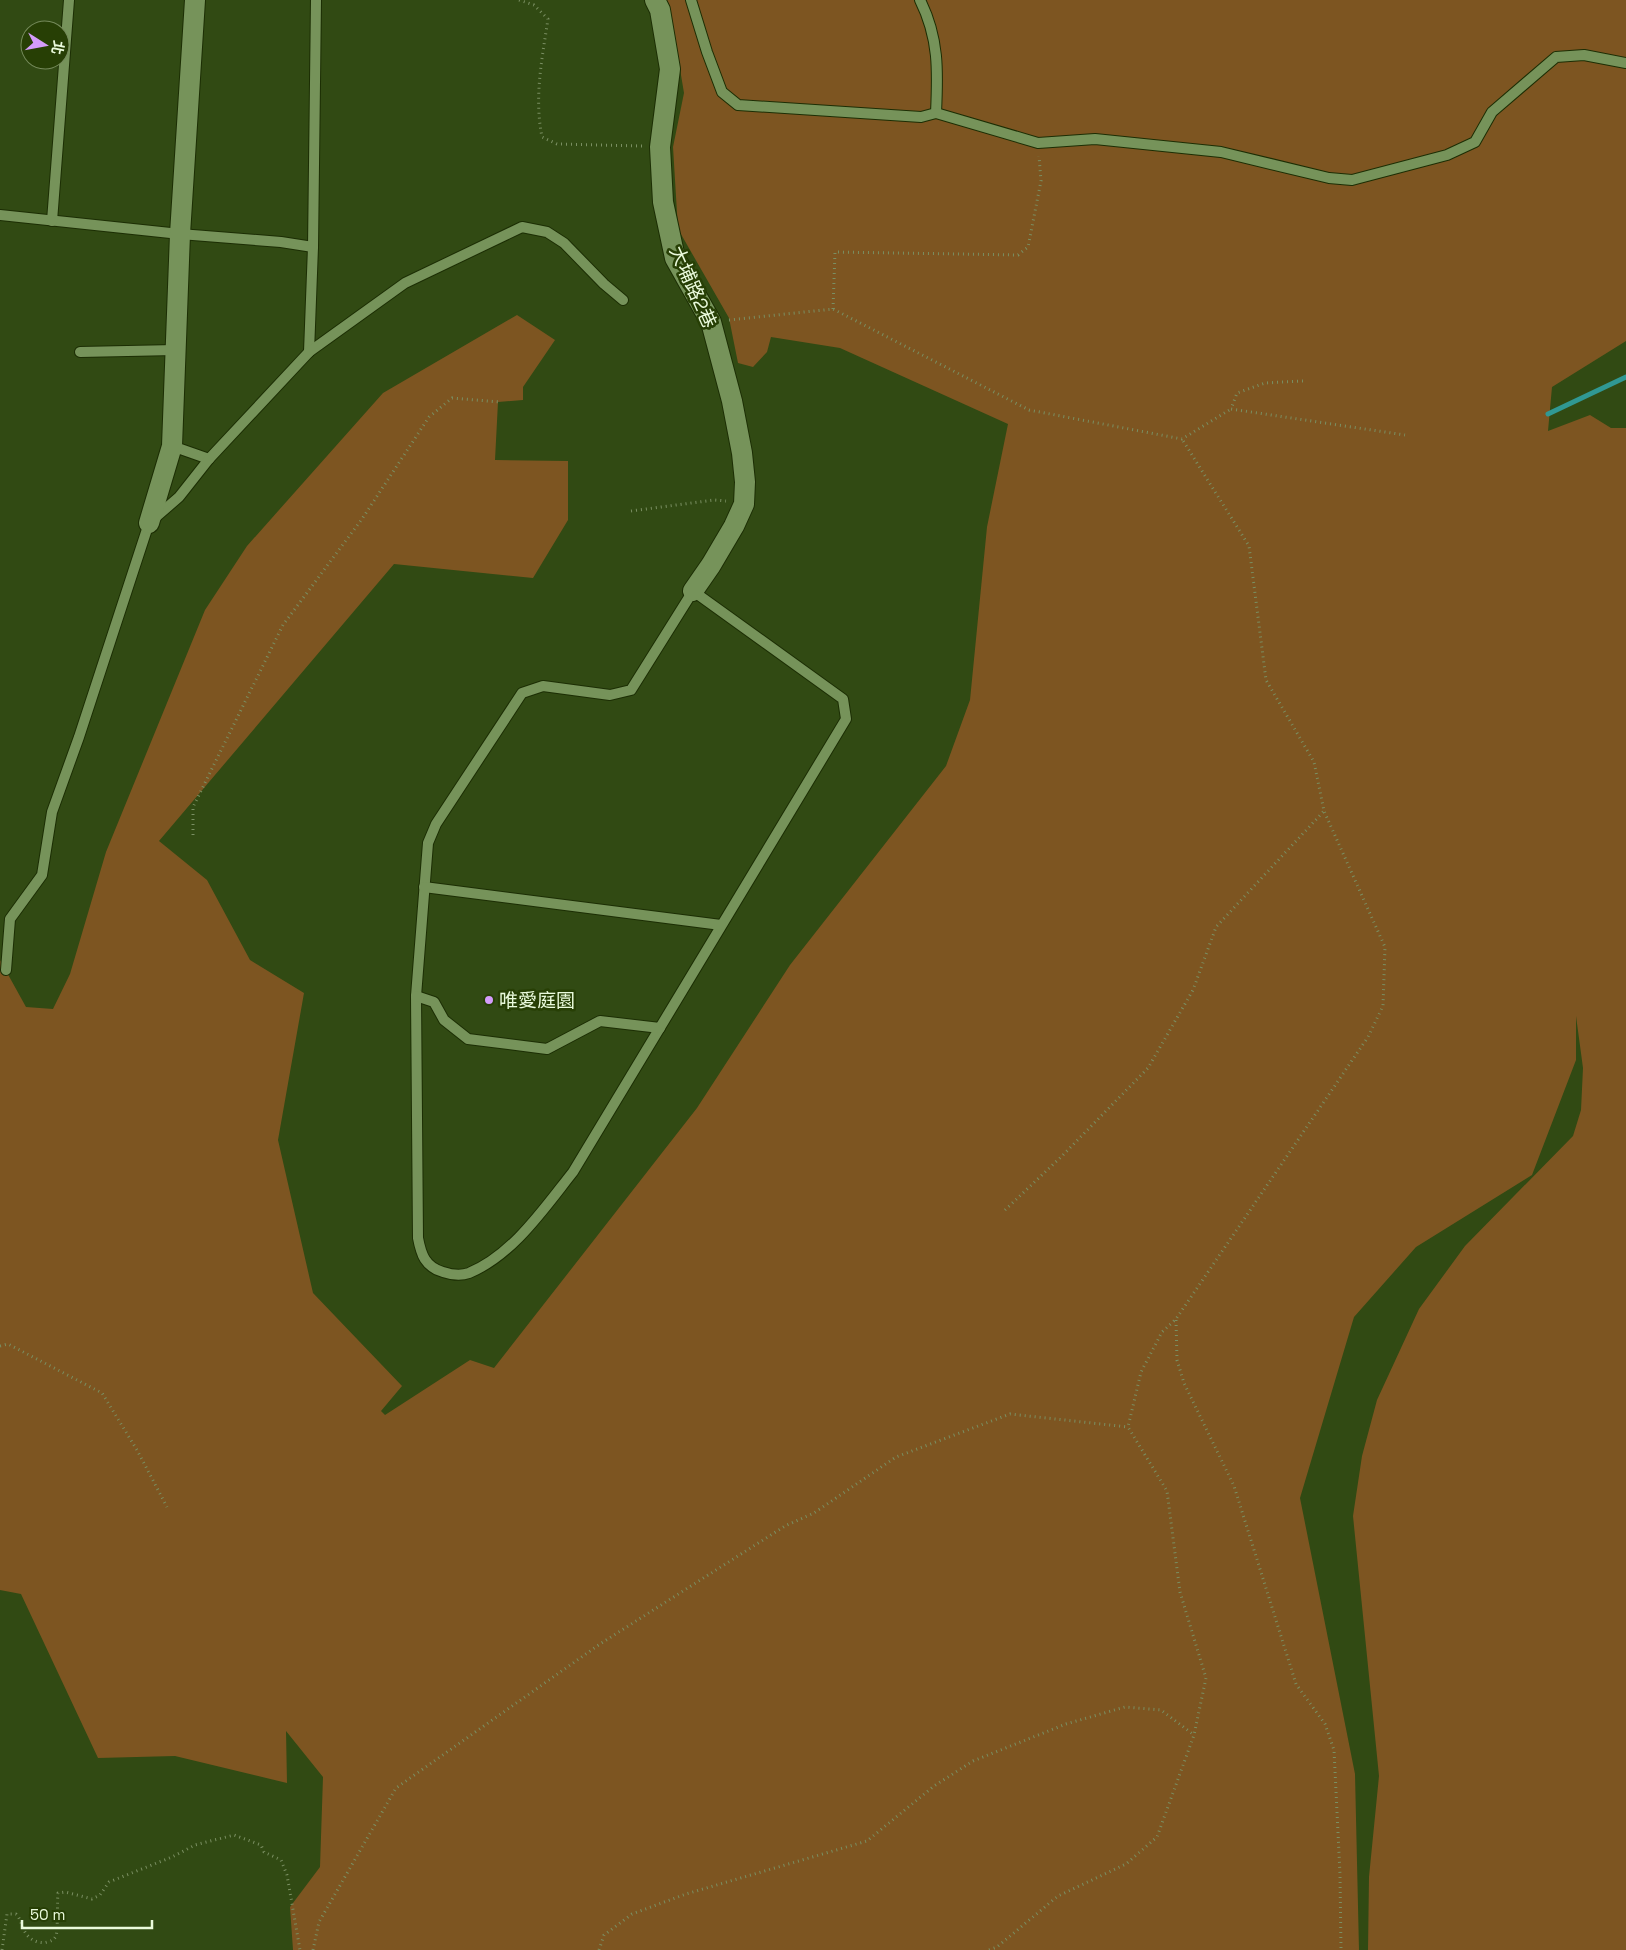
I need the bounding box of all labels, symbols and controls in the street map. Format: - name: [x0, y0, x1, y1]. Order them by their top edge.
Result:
- north arrow: [20, 20, 70, 70]
- text: 北: [48, 39, 68, 56]
- street label: 大埔路2巷: [664, 242, 722, 332]
- place label: 唯愛庭園: [499, 988, 575, 1013]
- marker: 唯愛庭園: [483, 994, 495, 1006]
- scale bar: [22, 1898, 152, 1930]
- text: 50 m: [30, 1905, 65, 1924]

